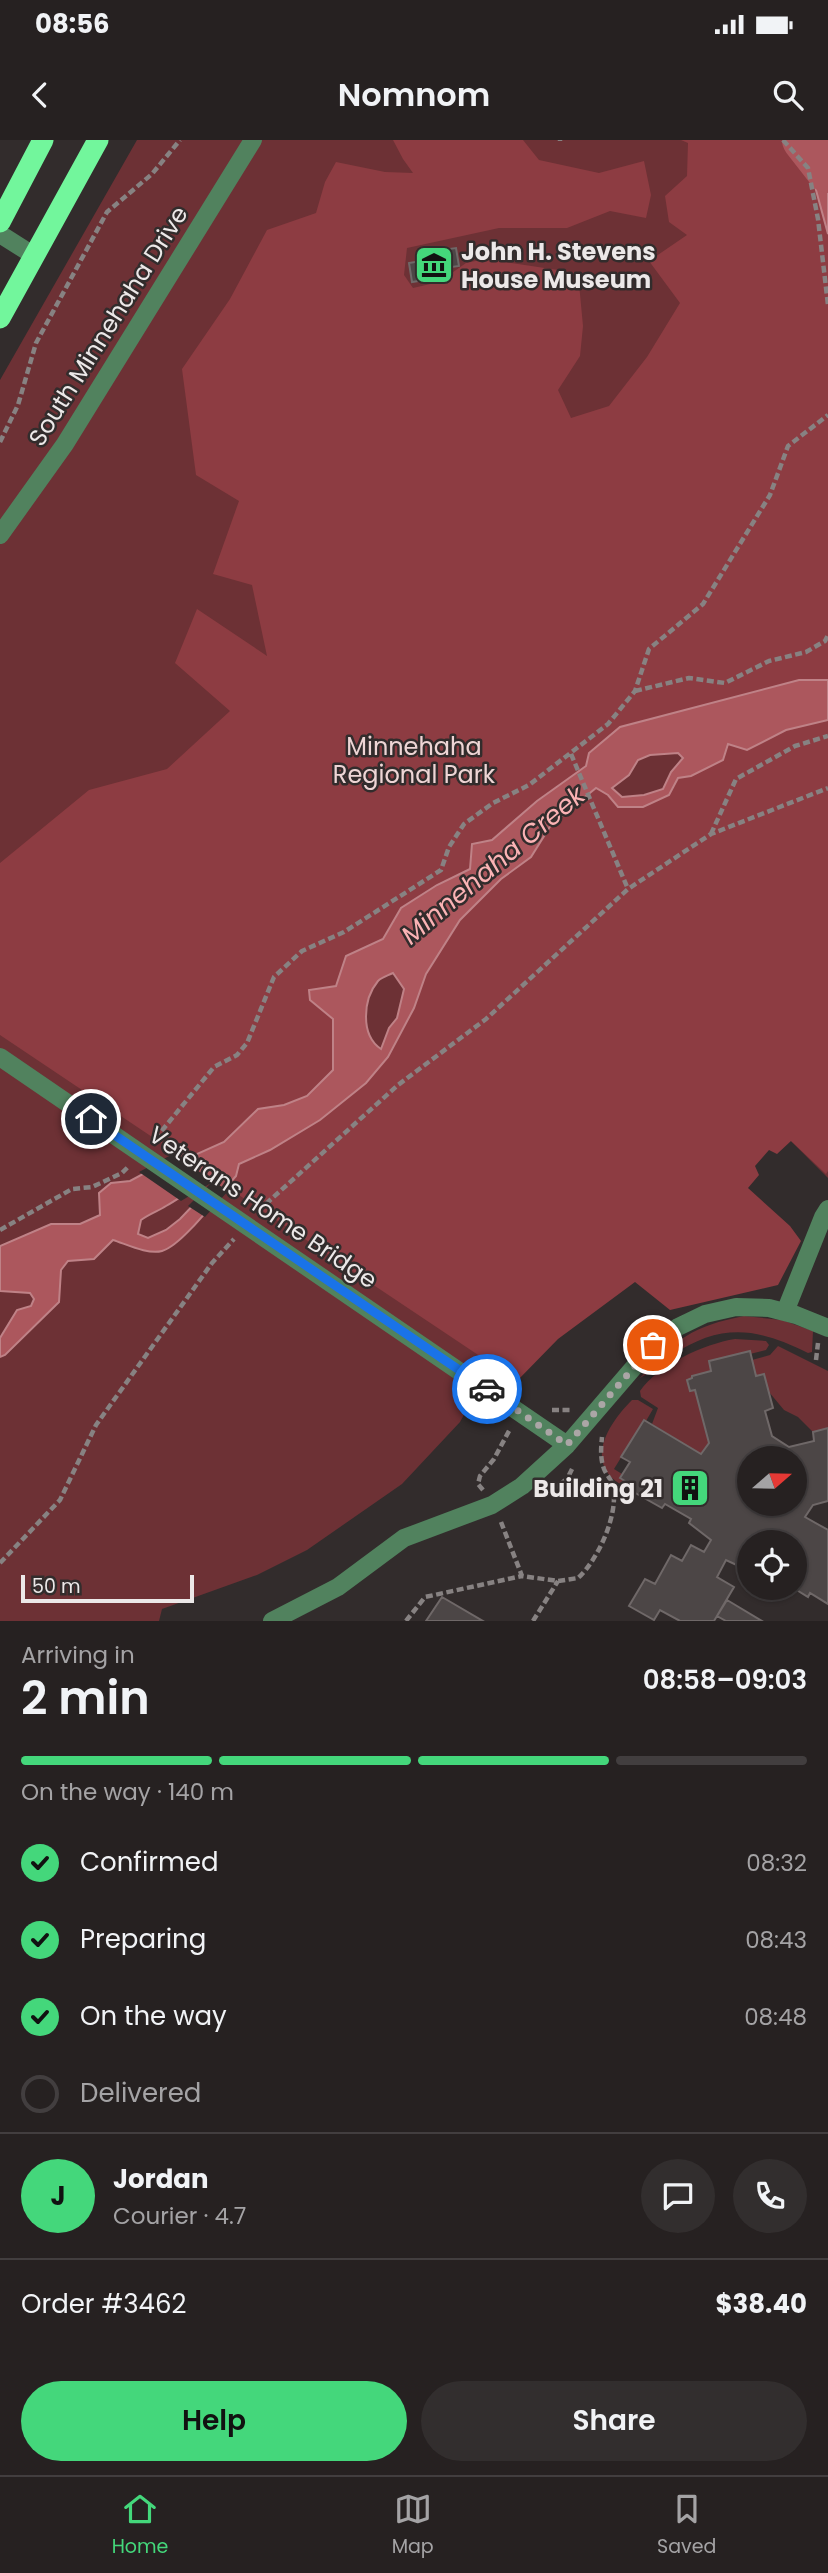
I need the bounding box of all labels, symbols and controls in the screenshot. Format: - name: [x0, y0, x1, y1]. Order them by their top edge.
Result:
- text: 08:56: [35, 6, 110, 42]
- text: Nomnom: [338, 72, 490, 117]
- icon: back: [21, 76, 59, 114]
- icon: search: [769, 76, 807, 114]
- street label: South Minnehaha Drive: [21, 200, 195, 452]
- place label: John H. Stevens House Museum: [461, 235, 656, 296]
- museum icon: John H. Stevens House Museum: [413, 244, 455, 286]
- park label: Minnehaha Regional Park: [333, 730, 496, 791]
- water label: Minnehaha Creek: [393, 776, 594, 953]
- pin: [61, 1089, 121, 1149]
- icon: home: [72, 1100, 110, 1138]
- street label: Veterans Home Bridge: [142, 1118, 384, 1296]
- pin: [623, 1315, 683, 1375]
- icon: bag: [634, 1326, 672, 1364]
- courier: [452, 1354, 522, 1424]
- icon: car: [468, 1370, 506, 1408]
- north arrow: [737, 1446, 807, 1516]
- map controls: [737, 1446, 807, 1600]
- building icon: Building 21: [669, 1467, 711, 1509]
- place label: Building 21: [533, 1472, 663, 1505]
- button: locate: [737, 1530, 807, 1600]
- scale bar: [21, 1572, 194, 1604]
- text: 50 m: [32, 1573, 81, 1600]
- text: Arriving in: [21, 1639, 135, 1671]
- text: 08:58–09:03: [643, 1662, 807, 1698]
- text: 2 min: [21, 1666, 150, 1730]
- text: On the way · 140 m: [21, 1776, 234, 1808]
- icon: check: [21, 1844, 59, 1882]
- text: Confirmed: [80, 1844, 218, 1880]
- text: 08:32: [746, 1847, 807, 1879]
- icon: check: [21, 1921, 59, 1959]
- text: Preparing: [80, 1921, 206, 1957]
- text: 08:43: [745, 1924, 807, 1956]
- icon: check: [21, 1998, 59, 2036]
- text: On the way: [80, 1998, 227, 2034]
- text: 08:48: [744, 2001, 807, 2033]
- text: Delivered: [80, 2075, 201, 2111]
- button: chat: [641, 2159, 715, 2233]
- button: phone: [733, 2159, 807, 2233]
- text: Jordan: [113, 2161, 209, 2197]
- text: J: [50, 2178, 66, 2214]
- text: Courier · 4.7: [113, 2200, 246, 2232]
- text: Order #3462: [21, 2286, 186, 2322]
- text: $38.40: [715, 2286, 807, 2322]
- button: Help: [21, 2381, 407, 2461]
- button: Share: [421, 2381, 807, 2461]
- tab: Home: [112, 2490, 168, 2561]
- tab: Map: [392, 2490, 434, 2561]
- tab: Saved: [657, 2490, 716, 2561]

